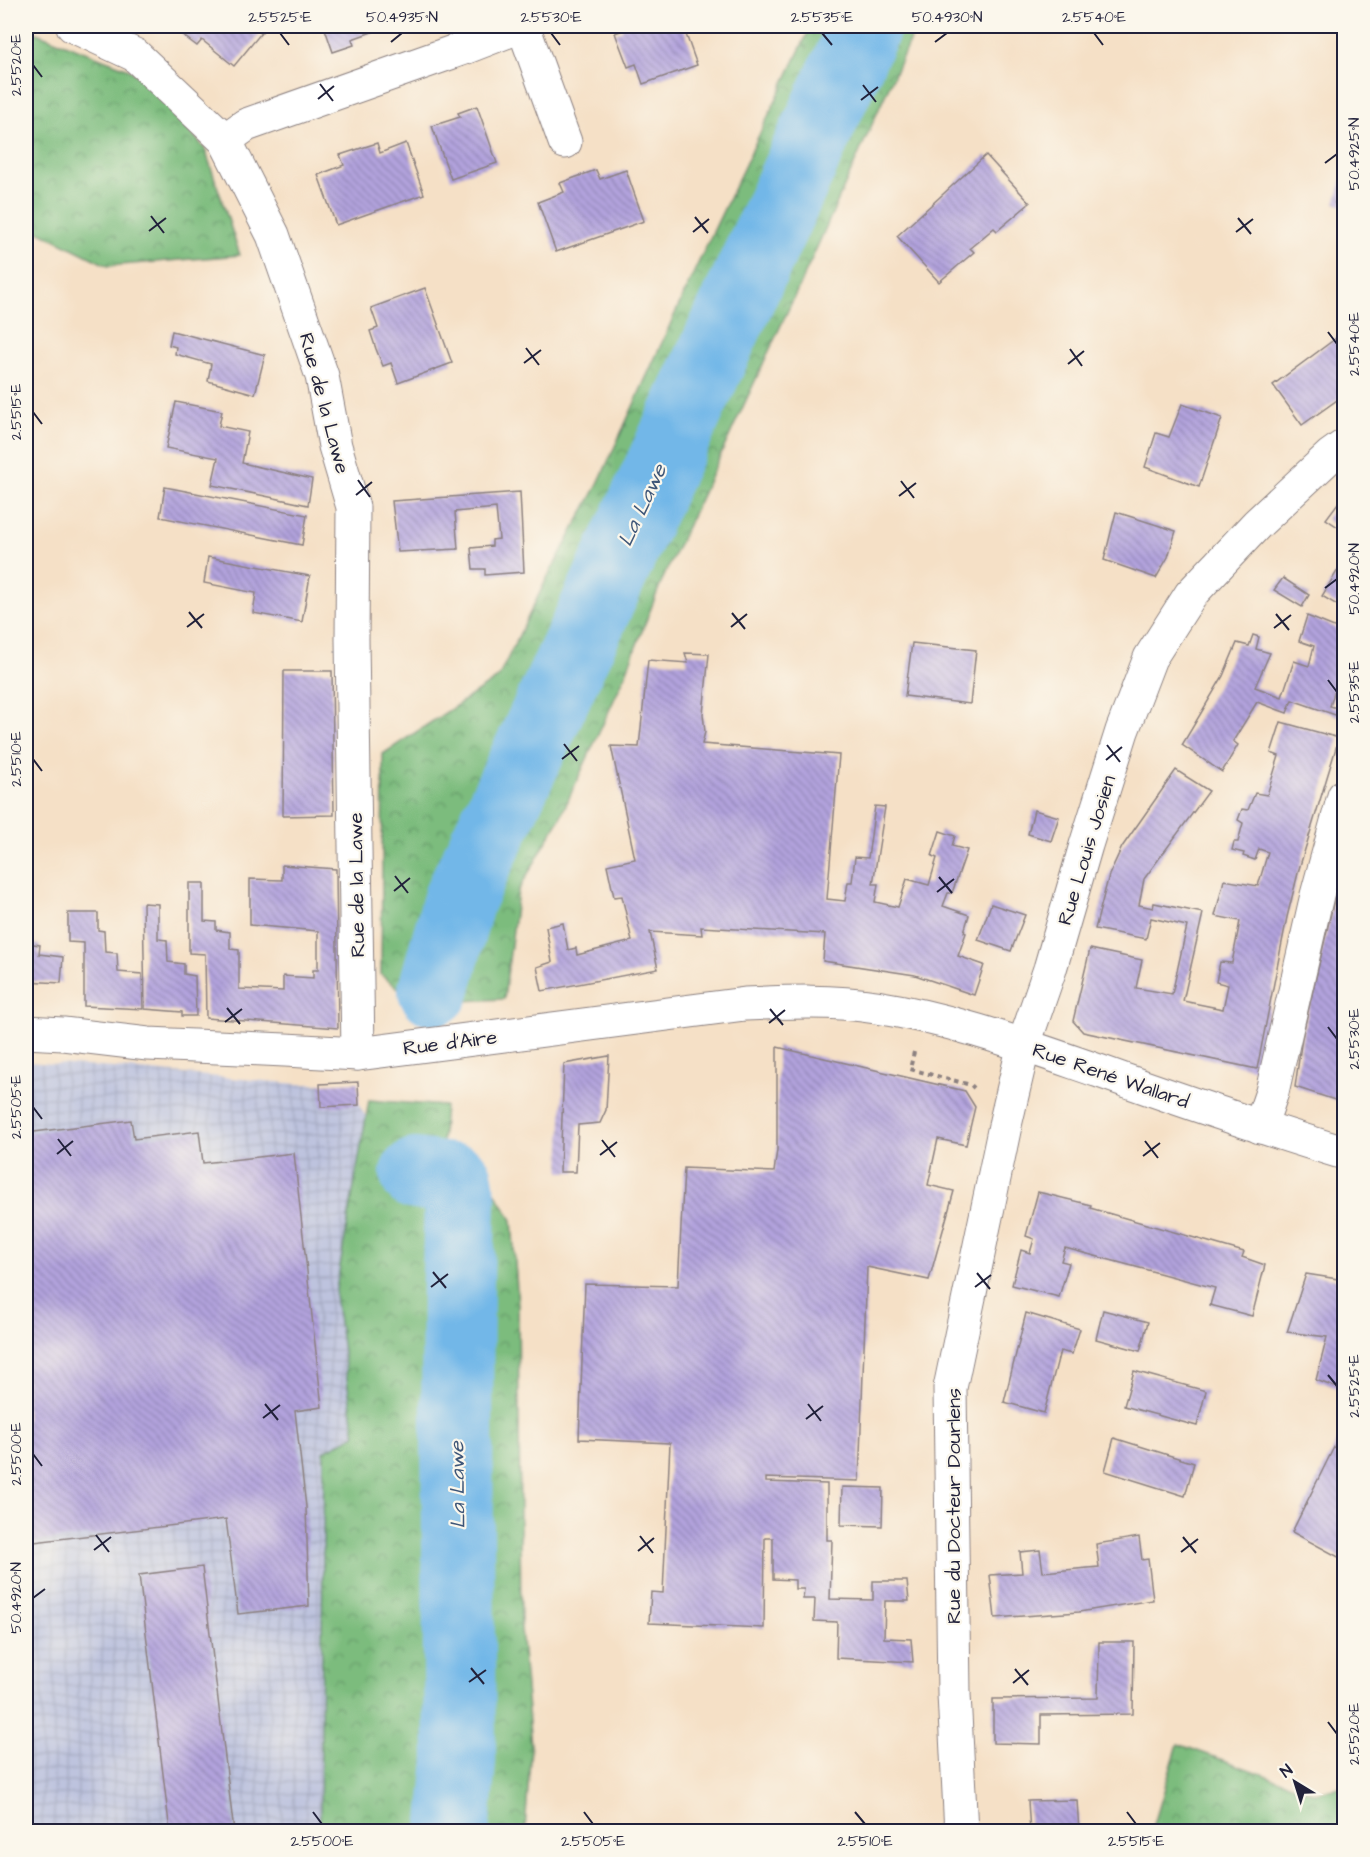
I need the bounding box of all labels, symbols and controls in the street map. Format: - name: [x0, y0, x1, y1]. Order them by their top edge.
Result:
- text: 2.5525°E: [248, 7, 312, 28]
- text: 50.4935°N: [366, 7, 438, 28]
- text: 2.5530°E: [520, 7, 582, 28]
- text: 2.5535°E: [791, 7, 853, 28]
- text: 50.4930°N: [912, 7, 982, 28]
- text: 2.5540°E: [1062, 7, 1126, 28]
- text: 2.5520°E: [6, 34, 27, 96]
- text: 50.4925°N: [1344, 118, 1365, 190]
- text: 2.5540°E: [1344, 312, 1365, 376]
- street label: Rue de la Lawe: [292, 330, 356, 477]
- text: 2.5515°E: [6, 384, 27, 440]
- water label: La Lawe: [611, 458, 675, 551]
- text: 50.4920°N: [1344, 543, 1365, 615]
- text: 2.5535°E: [1344, 661, 1365, 723]
- text: 2.5510°E: [6, 731, 27, 787]
- street label: Rue Louis Josien: [1051, 772, 1123, 929]
- street label: Rue de la Lawe: [342, 812, 372, 958]
- text: 2.5530°E: [1344, 1008, 1365, 1070]
- street label: Rue d'Aire: [402, 1023, 499, 1063]
- street label: Rue René Wallard: [1029, 1036, 1193, 1116]
- text: 2.5505°E: [6, 1075, 27, 1139]
- text: 2.5525°E: [1344, 1354, 1365, 1418]
- street label: Rue du Docteur Dourlens: [940, 1388, 968, 1624]
- text: 2.5500°E: [6, 1422, 27, 1486]
- water label: La Lawe: [442, 1440, 473, 1529]
- text: 50.4920°N: [6, 1562, 27, 1634]
- text: 2.5520°E: [1344, 1703, 1365, 1765]
- north arrow: [1265, 1752, 1325, 1812]
- text: N: [1276, 1759, 1297, 1783]
- text: 2.5500°E: [290, 1831, 354, 1852]
- text: 2.5505°E: [561, 1831, 625, 1852]
- text: 2.5510°E: [837, 1831, 893, 1852]
- text: 2.5515°E: [1108, 1831, 1164, 1852]

